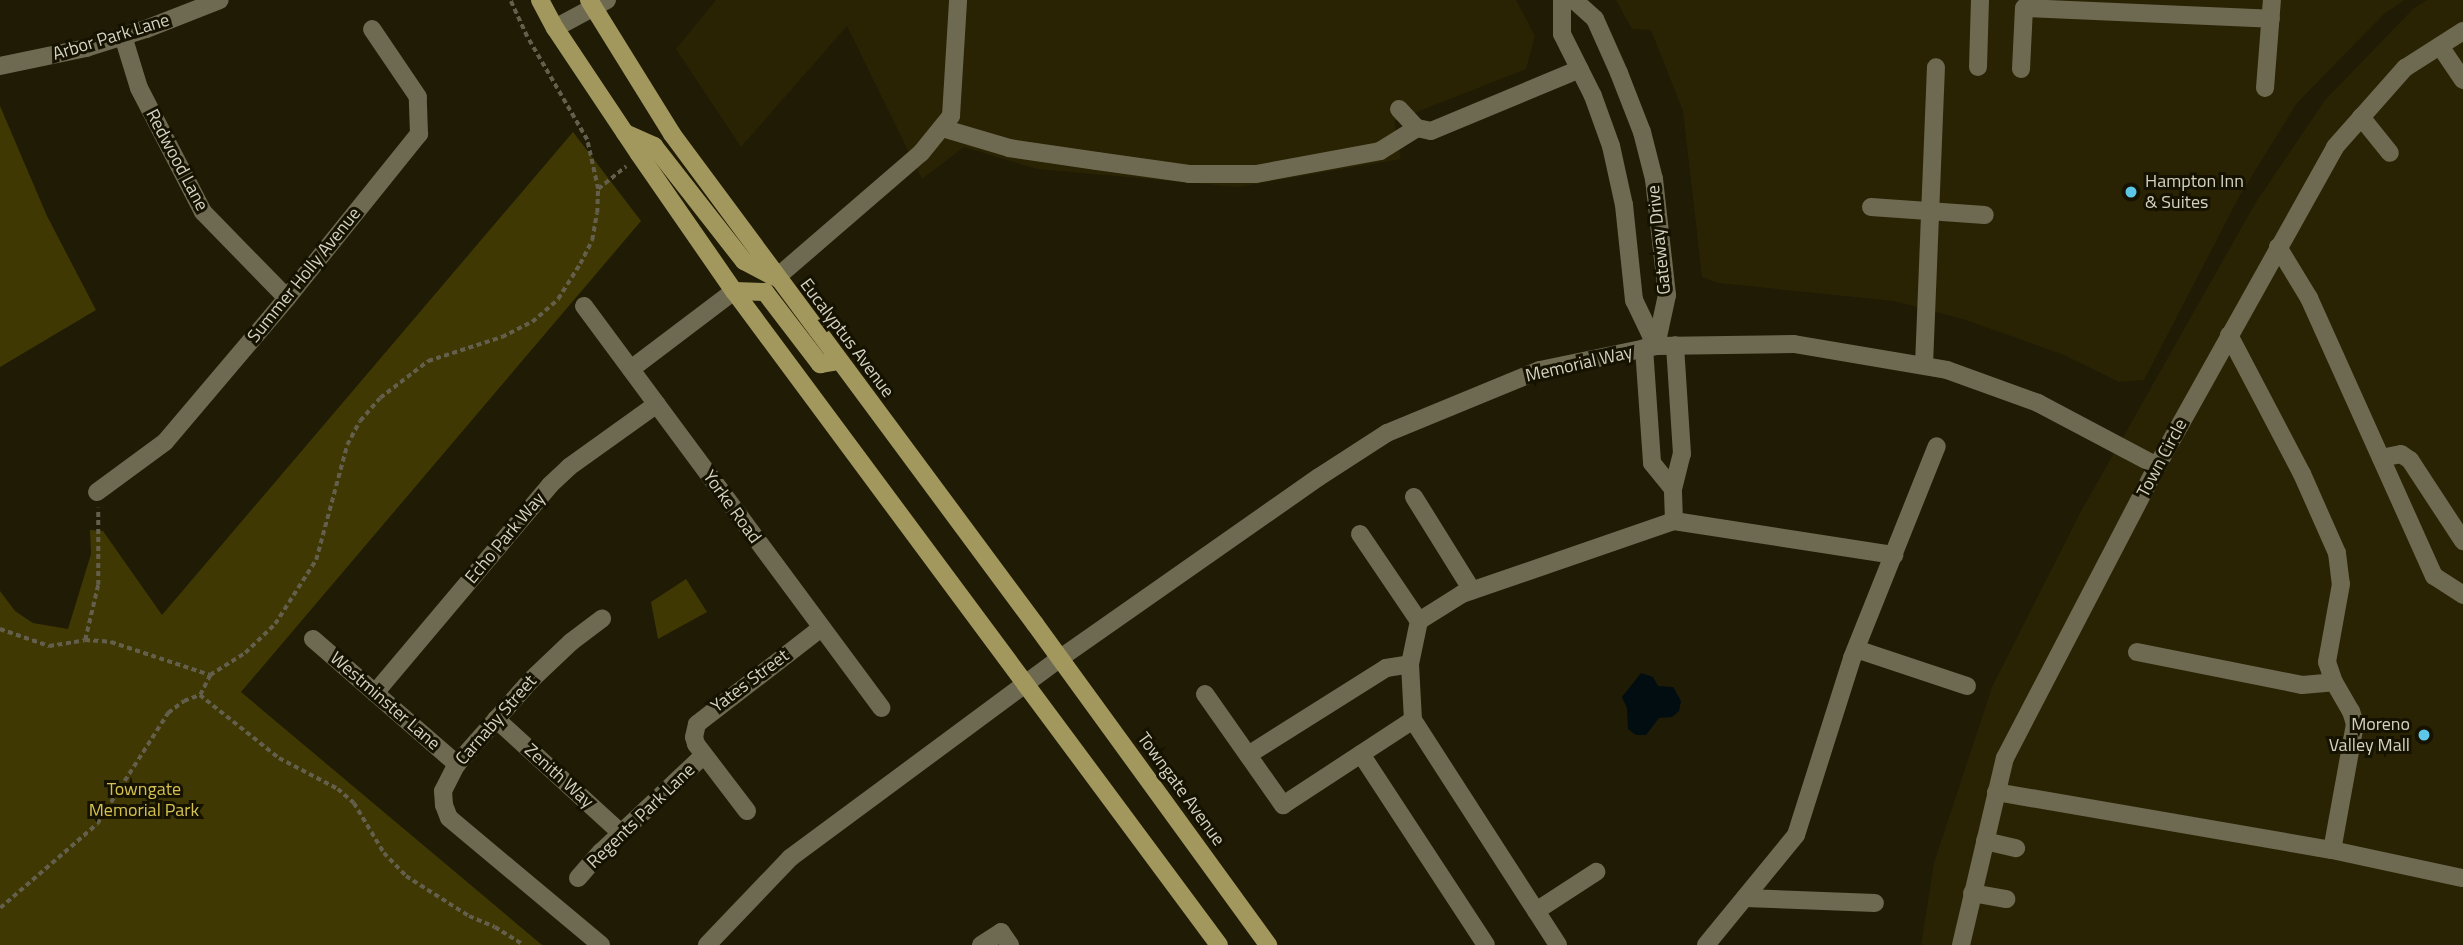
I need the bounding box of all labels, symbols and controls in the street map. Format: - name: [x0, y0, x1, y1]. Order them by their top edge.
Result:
- street label: Arbor Park Lane: [50, 9, 172, 65]
- street label: Redwood Lane: [141, 105, 213, 215]
- place label: Hampton Inn & Suites: [2145, 171, 2244, 214]
- street label: Gateway Drive: [1643, 184, 1675, 296]
- marker: Hampton Inn & Suites: [2123, 184, 2139, 200]
- street label: Summer Holly Avenue: [243, 203, 365, 347]
- street label: Eucalyptus Avenue: [795, 274, 899, 402]
- street label: Memorial Way: [1523, 341, 1635, 387]
- street label: Town Circle: [2132, 415, 2192, 501]
- street label: Yorke Road: [698, 466, 766, 548]
- street label: Echo Park Way: [461, 488, 549, 588]
- street label: Yates Street: [707, 645, 793, 717]
- street label: Westminster Lane: [326, 647, 444, 755]
- street label: Carnaby Street: [451, 671, 541, 769]
- place label: Moreno Valley Mall: [2329, 714, 2410, 756]
- marker: Moreno Valley Mall: [2416, 727, 2432, 743]
- street label: Towngate Avenue: [1133, 728, 1229, 850]
- street label: Zenith Way: [520, 739, 598, 813]
- street label: Regents Park Lane: [583, 759, 699, 873]
- park label: Towngate Memorial Park: [89, 779, 199, 822]

